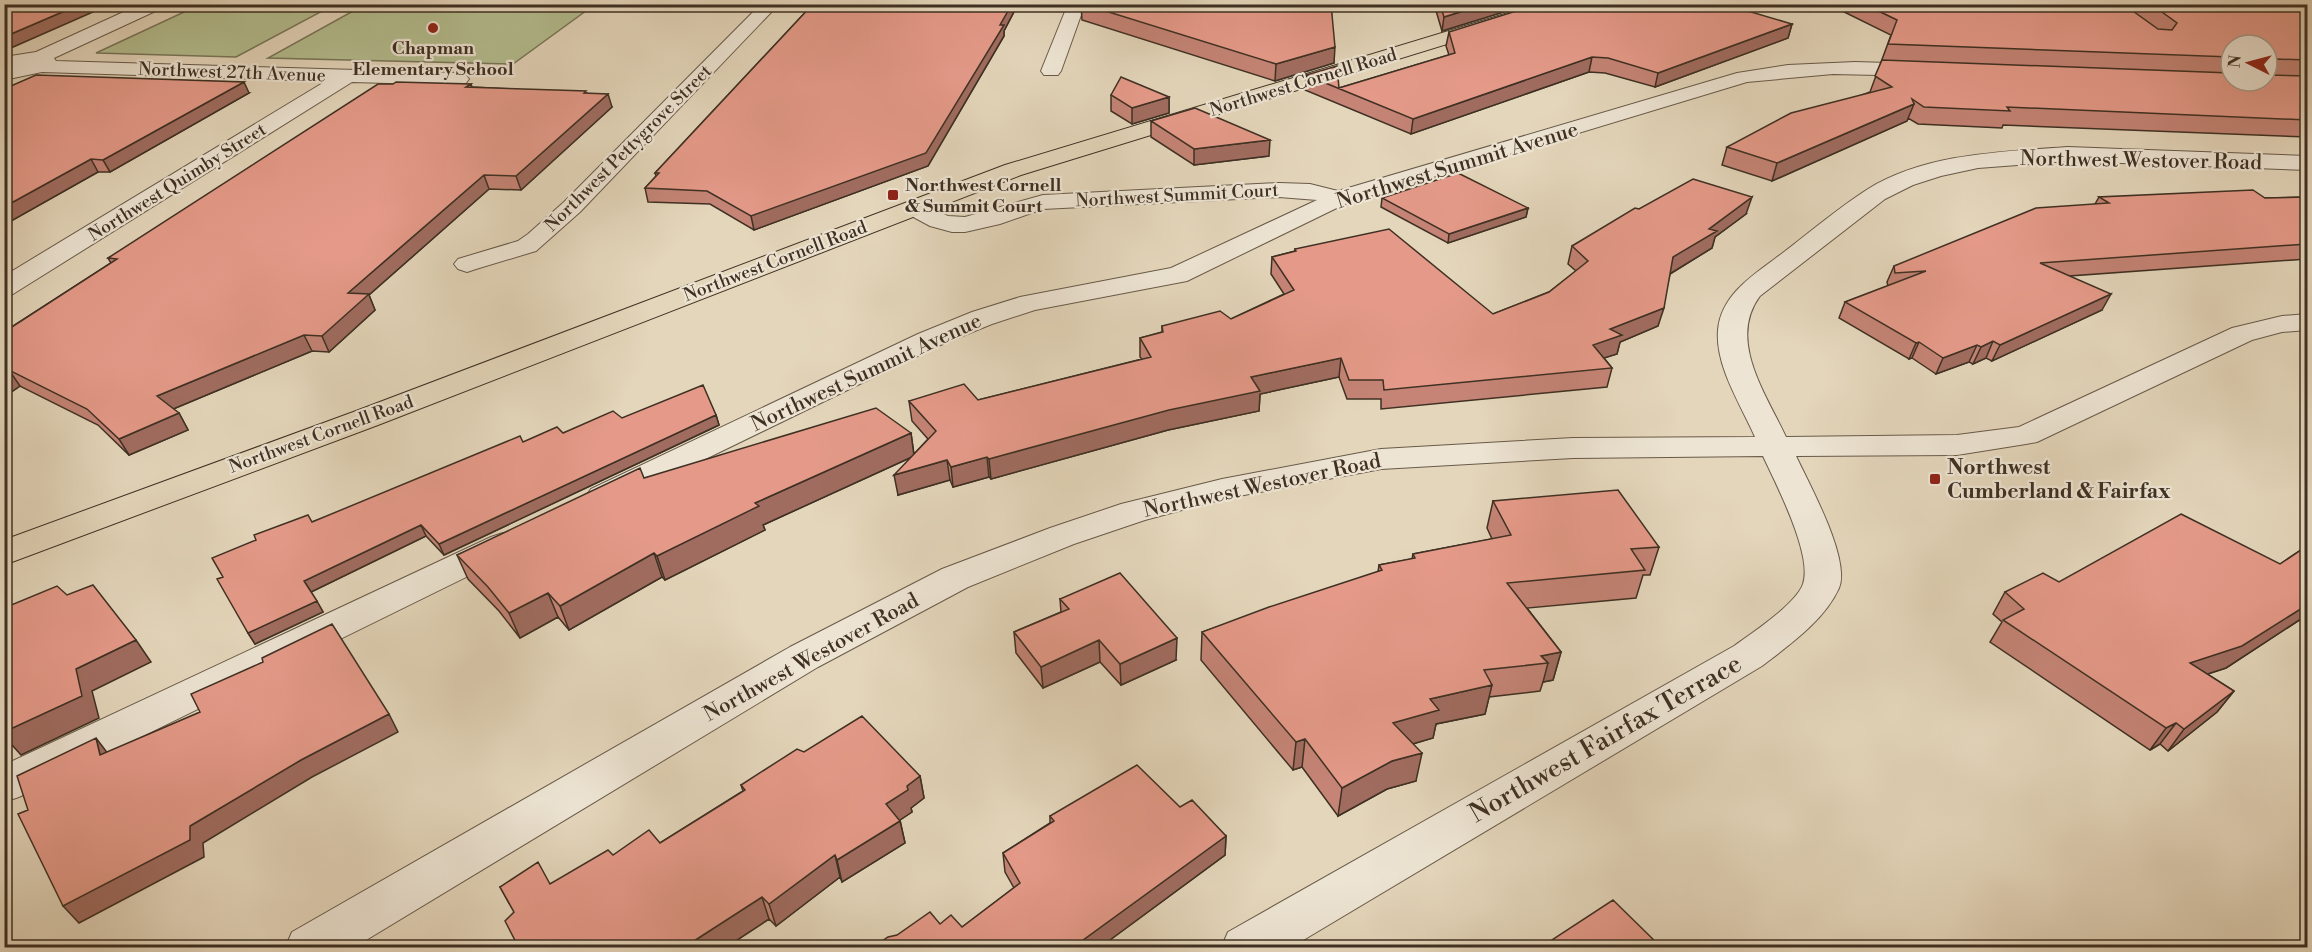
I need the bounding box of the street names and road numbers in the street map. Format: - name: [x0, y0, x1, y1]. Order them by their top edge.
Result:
- street label: Northwest Cornell Road: [1207, 43, 1400, 122]
- street label: Northwest 27th Avenue: [138, 58, 326, 87]
- street label: Northwest Pettygrove Street: [540, 59, 717, 237]
- street label: Northwest Summit Avenue: [1333, 117, 1581, 215]
- street label: Northwest Quimby Street: [84, 118, 271, 247]
- street label: Northwest Westover Road: [2020, 146, 2262, 176]
- street label: Northwest Summit Court: [1075, 179, 1280, 212]
- street label: Northwest Cornell Road: [680, 216, 871, 307]
- street label: Northwest Summit Avenue: [747, 308, 986, 438]
- street label: Northwest Cornell Road: [226, 390, 417, 479]
- street label: Northwest Westover Road: [1141, 448, 1383, 524]
- street label: Northwest Westover Road: [699, 588, 924, 728]
- street label: Northwest Fairfax Terrace: [1464, 648, 1747, 830]

